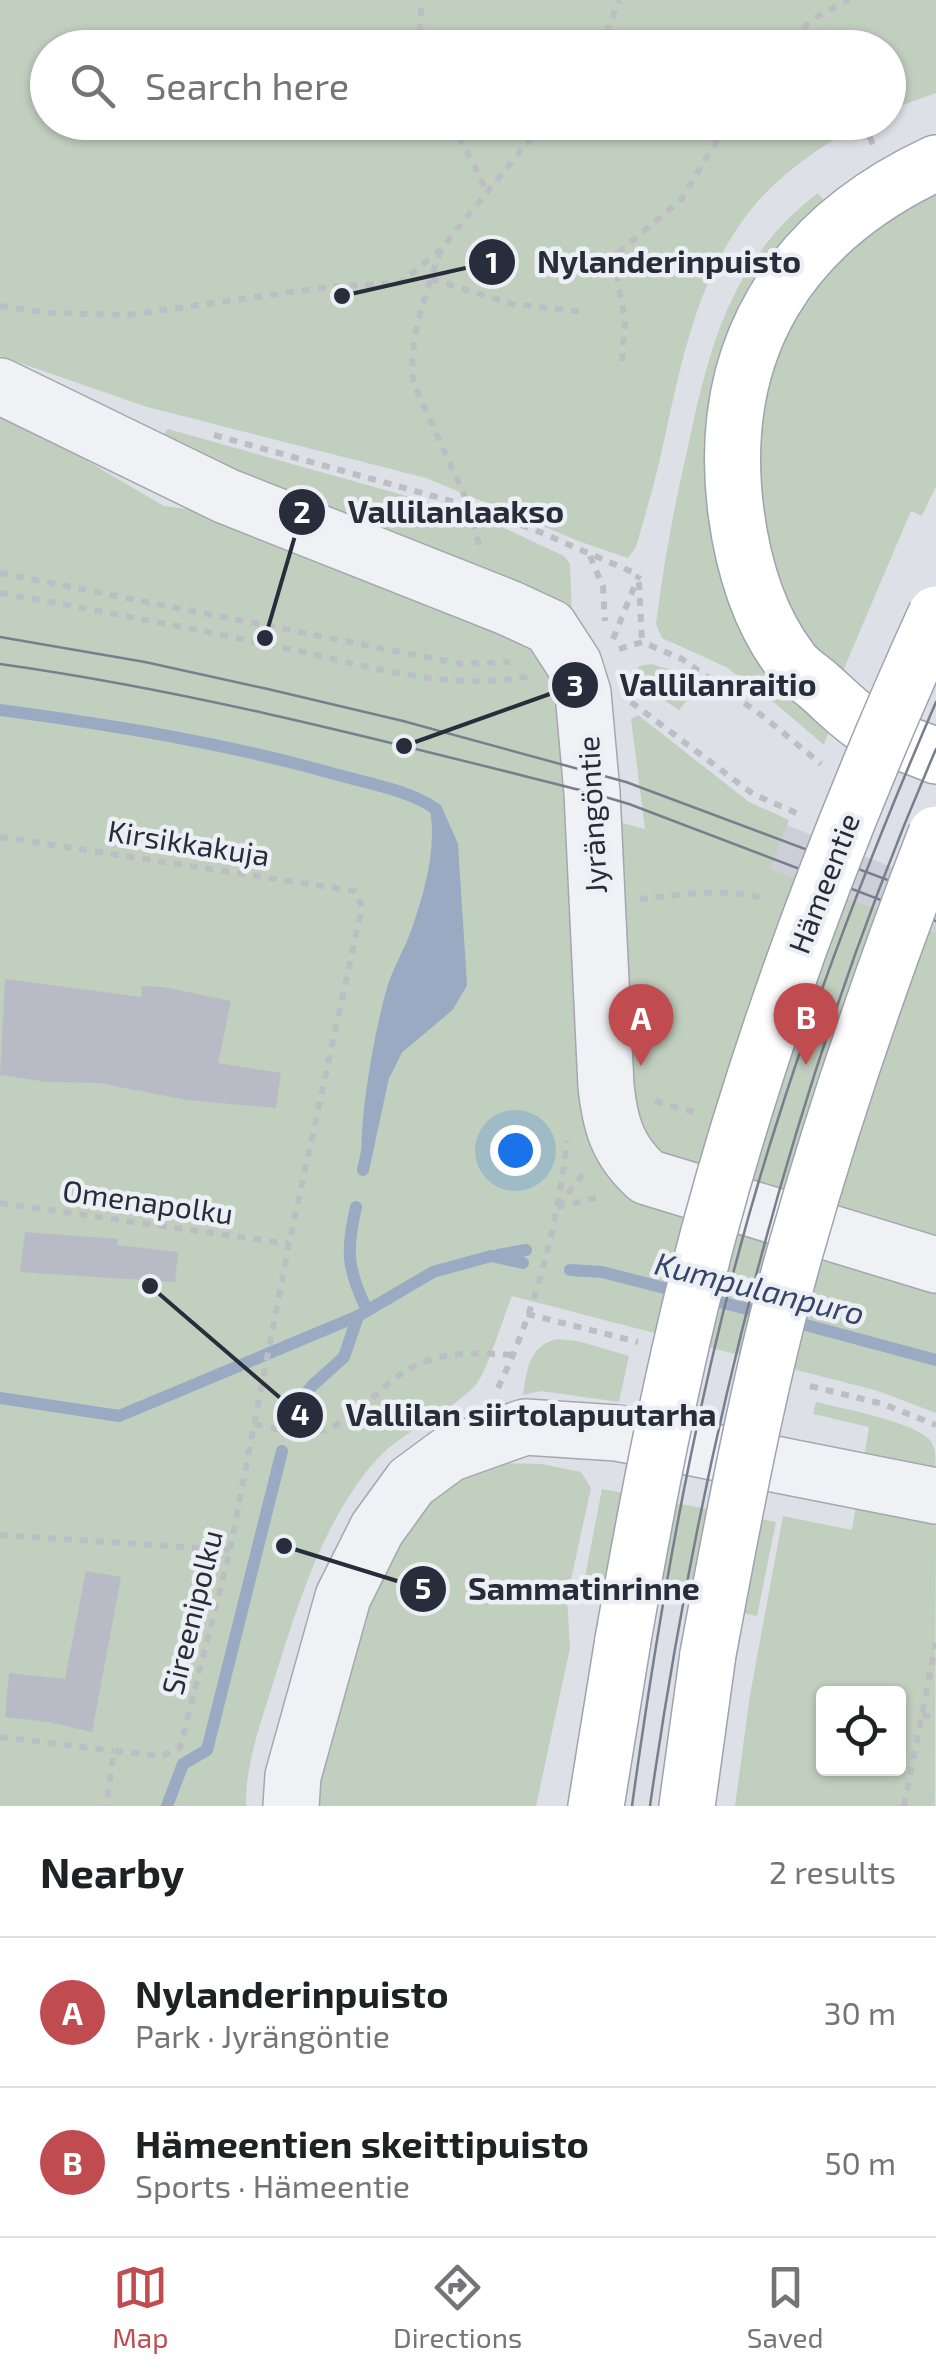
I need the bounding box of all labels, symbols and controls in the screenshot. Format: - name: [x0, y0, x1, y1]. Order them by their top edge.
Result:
- search box: [30, 30, 906, 140]
- icon: search: [65, 58, 120, 113]
- text: Search here: [145, 62, 349, 108]
- callout: Nylanderinpuisto: [467, 231, 821, 293]
- text: Nylanderinpuisto: [537, 241, 801, 280]
- text: 1: [486, 243, 498, 279]
- callout: Vallilanlaakso: [277, 481, 584, 543]
- text: Vallilanlaakso: [348, 491, 564, 529]
- text: 2: [293, 493, 311, 529]
- callout: Vallilanraitio: [550, 654, 837, 716]
- text: Vallilanraitio: [619, 664, 817, 702]
- text: 3: [566, 666, 584, 702]
- street label: Jyrängöntie: [569, 735, 613, 895]
- street label: Hämeentie: [780, 808, 866, 958]
- street label: Kirsikkakuja: [106, 811, 272, 873]
- pin: B: [774, 982, 838, 1065]
- pin: A: [608, 984, 674, 1066]
- your location: [490, 1125, 541, 1176]
- street label: Omenapolku: [60, 1171, 236, 1231]
- water label: Kumpulanpuro: [651, 1243, 869, 1332]
- callout: Vallilan siirtolapuutarha: [275, 1384, 736, 1446]
- text: Vallilan siirtolapuutarha: [345, 1394, 717, 1432]
- text: 4: [290, 1395, 310, 1431]
- street label: Sireenipolku: [153, 1526, 229, 1698]
- callout: Sammatinrinne: [398, 1558, 719, 1620]
- text: Sammatinrinne: [468, 1568, 700, 1606]
- text: 5: [415, 1569, 431, 1605]
- map controls: [816, 1686, 906, 1776]
- button: locate: [816, 1686, 906, 1776]
- text: Nearby: [40, 1846, 184, 1896]
- text: 2 results: [769, 1852, 896, 1890]
- text: Nylanderinpuisto: [135, 1970, 449, 2016]
- text: A: [62, 1993, 83, 2031]
- text: 30 m: [824, 1993, 896, 2031]
- text: Park · Jyrängöntie: [135, 2016, 390, 2054]
- text: Hämeentien skeittipuisto: [135, 2120, 589, 2166]
- text: B: [62, 2143, 83, 2181]
- text: 50 m: [824, 2143, 896, 2181]
- text: Sports · Hämeentie: [135, 2166, 410, 2204]
- tab: Map: [112, 2260, 168, 2354]
- tab: Directions: [393, 2260, 522, 2354]
- tab: Saved: [747, 2260, 824, 2354]

